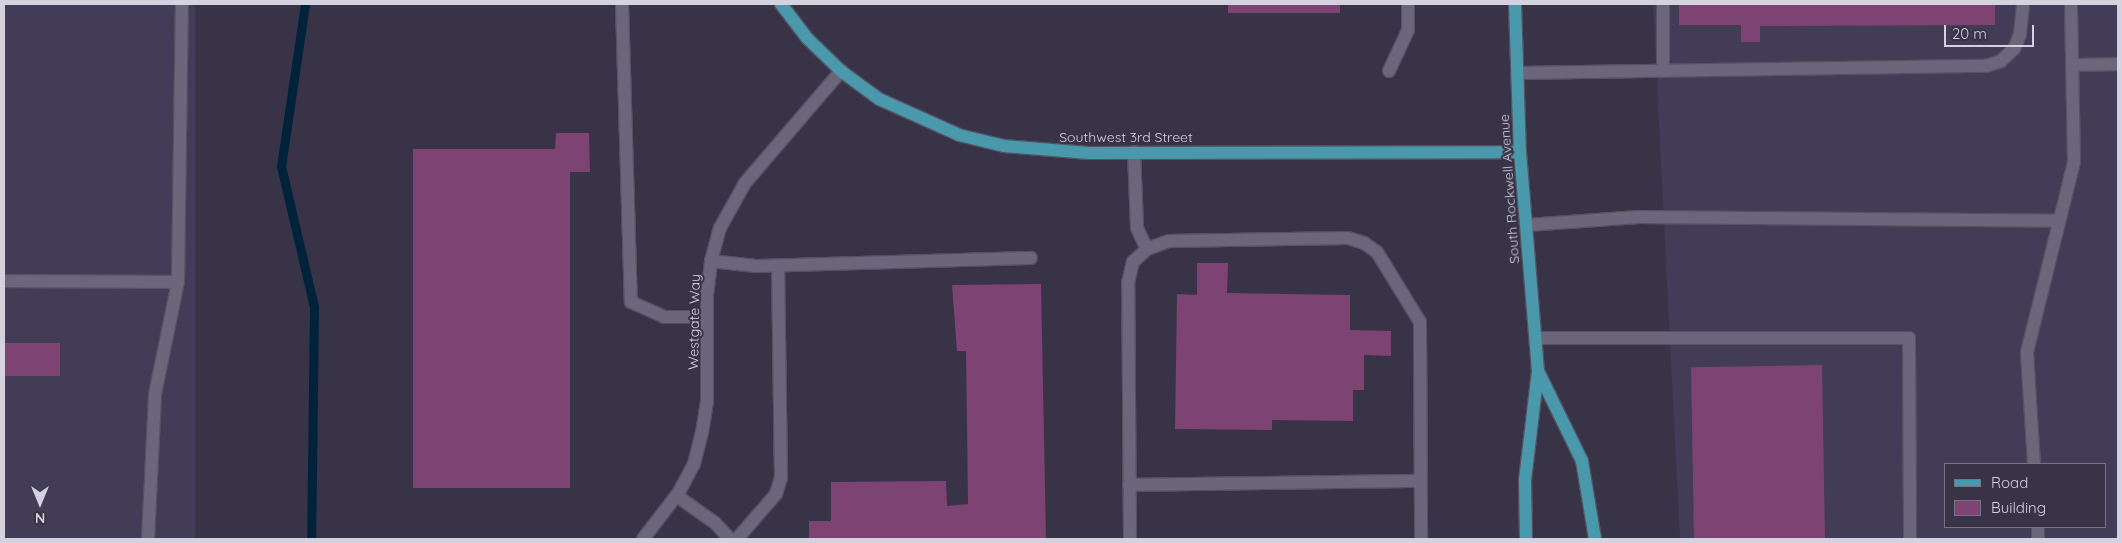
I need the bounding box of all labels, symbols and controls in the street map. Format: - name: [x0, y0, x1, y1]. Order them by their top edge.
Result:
- scale bar: [1947, 15, 2037, 47]
- text: 20 m: [1952, 24, 1987, 43]
- street label: South Rockwell Avenue: [1495, 114, 1523, 264]
- street label: Southwest 3rd Street: [1059, 129, 1193, 145]
- street label: Westgate Way: [685, 274, 703, 370]
- legend: [1944, 463, 2107, 528]
- text: Road: [1991, 473, 2028, 492]
- north arrow: [15, 478, 65, 528]
- text: Building: [1991, 498, 2046, 517]
- text: N: [35, 509, 45, 527]

